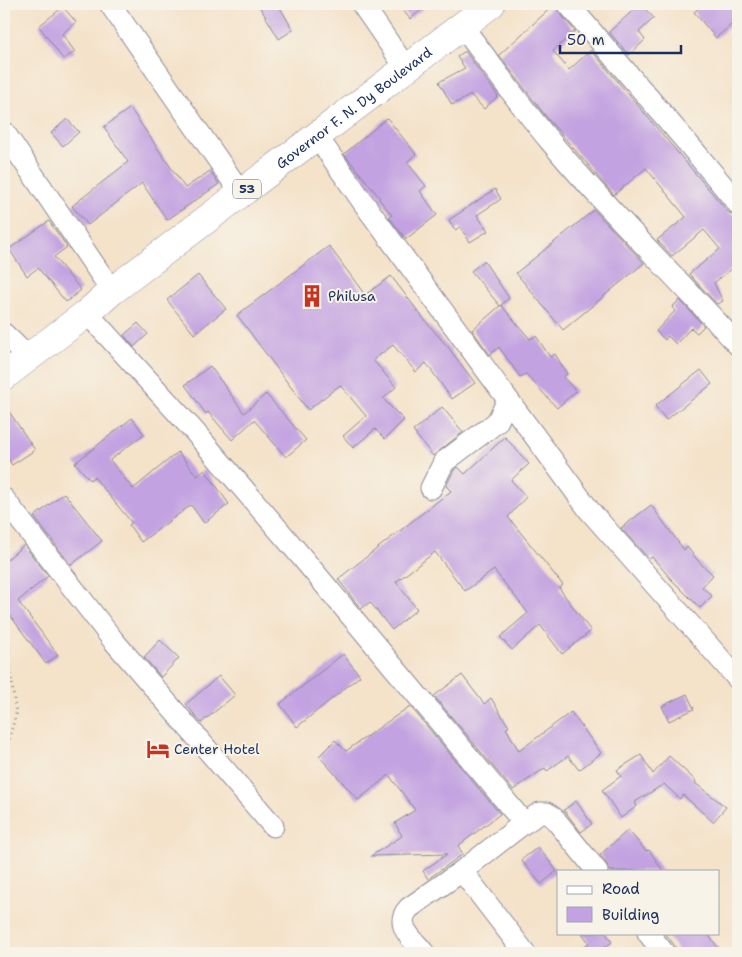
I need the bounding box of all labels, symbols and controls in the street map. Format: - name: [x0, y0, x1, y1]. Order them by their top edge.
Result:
- scale bar: [560, 22, 681, 54]
- text: 50 m: [567, 30, 605, 50]
- street label: Governor F. N. Dy Boulevard: [272, 43, 436, 173]
- road number: 53: [233, 180, 261, 198]
- building icon: Philusa: [299, 283, 325, 309]
- place label: Philusa: [328, 287, 376, 305]
- hotel icon: Center Hotel: [145, 736, 171, 762]
- place label: Center Hotel: [174, 740, 260, 758]
- legend: [557, 870, 720, 934]
- text: Road: [602, 879, 640, 899]
- text: Building: [602, 905, 659, 925]

